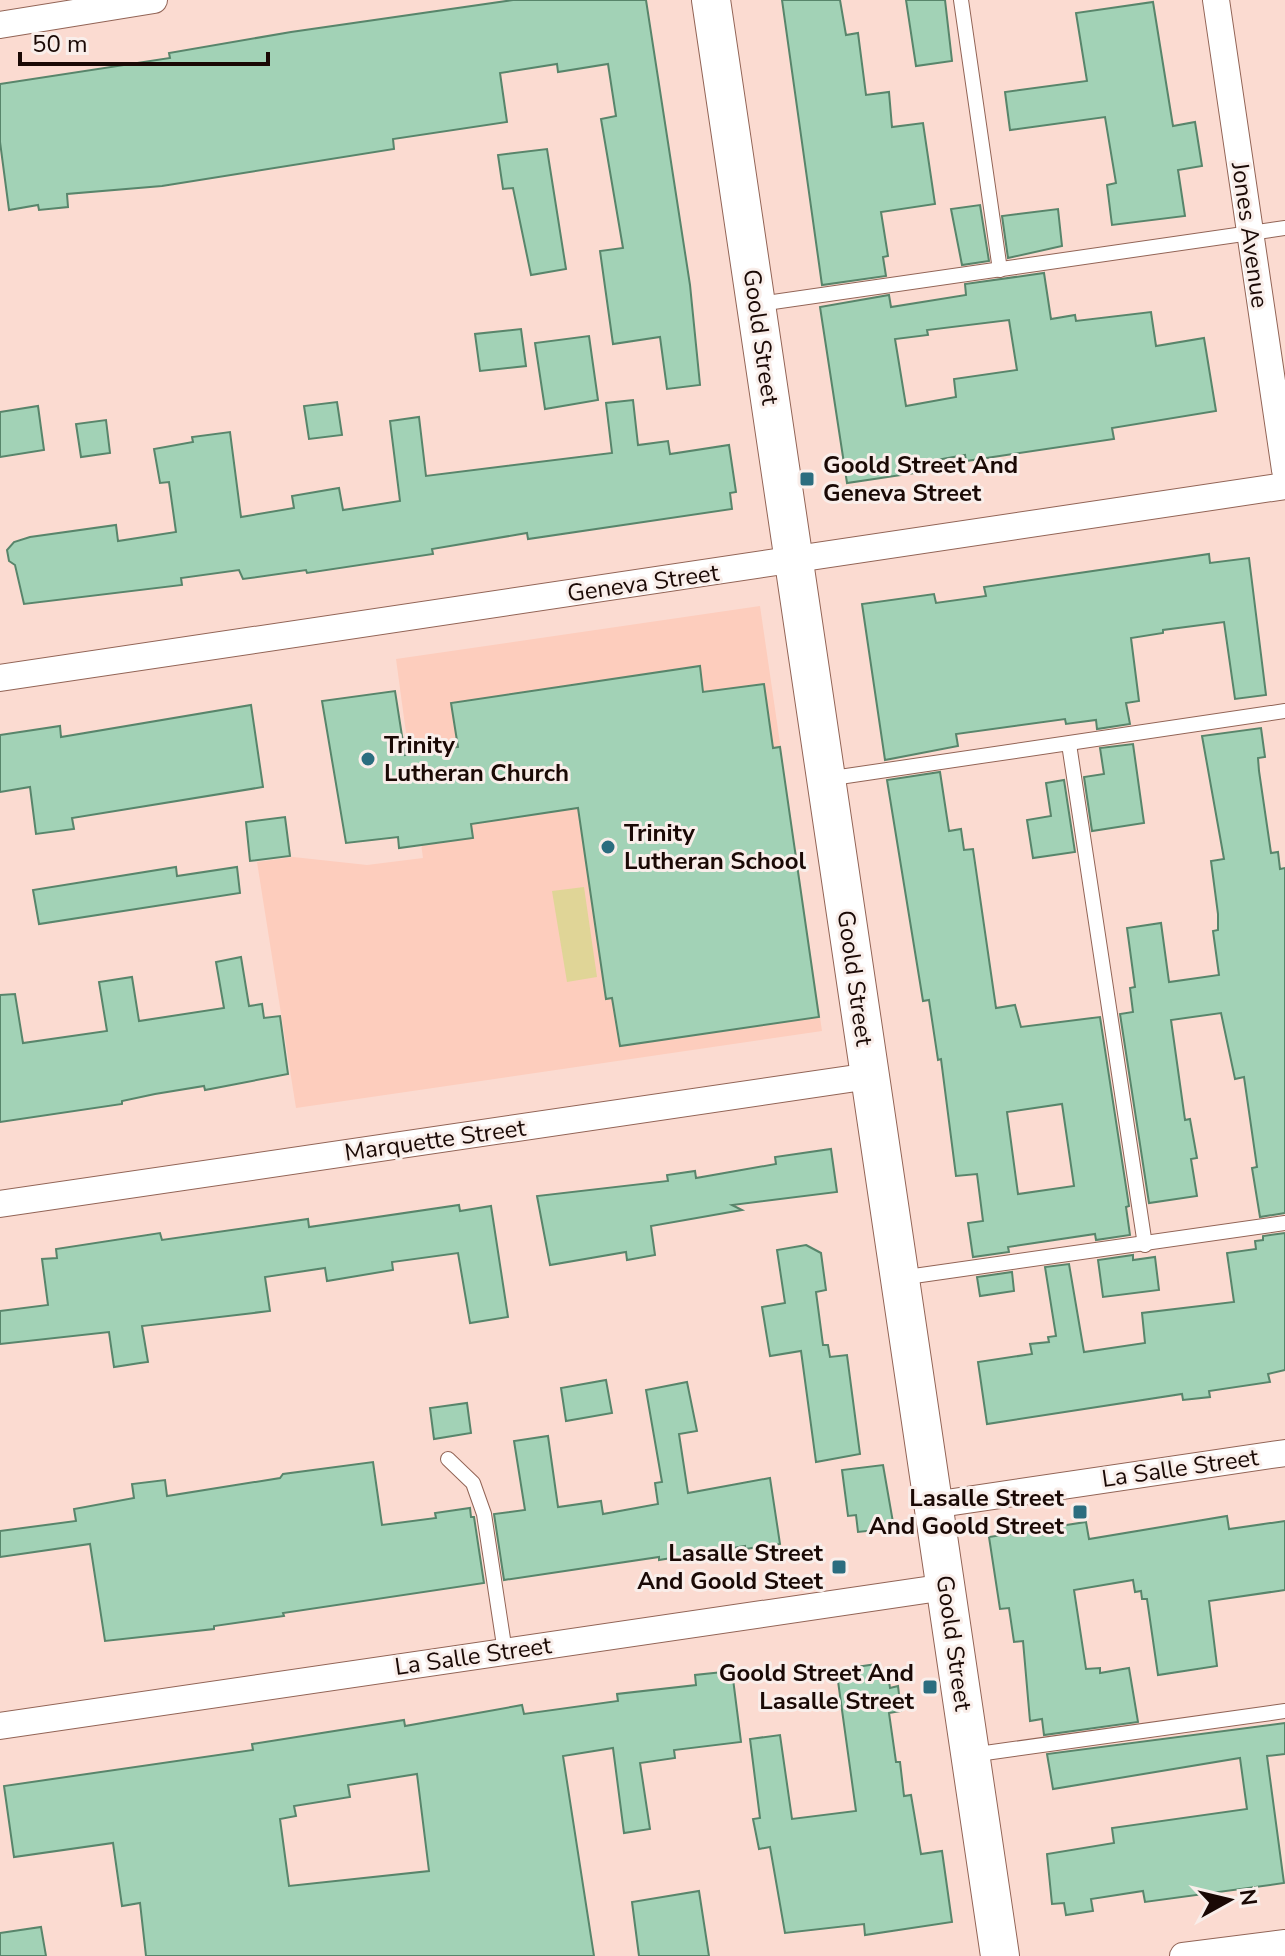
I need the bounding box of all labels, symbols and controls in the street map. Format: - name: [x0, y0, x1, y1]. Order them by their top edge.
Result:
- scale bar: [20, 16, 268, 66]
- text: 50 m: [32, 28, 88, 60]
- street label: Jones Avenue: [1224, 159, 1276, 310]
- street label: Goold Street: [736, 267, 786, 408]
- place label: Goold Street And Geneva Street: [823, 449, 1018, 509]
- marker: Goold Street And Geneva Street: [798, 470, 816, 488]
- street label: Geneva Street: [565, 556, 722, 609]
- place label: Trinity Lutheran Church: [384, 729, 569, 789]
- marker: Trinity Lutheran Church: [359, 750, 377, 768]
- place label: Trinity Lutheran School: [624, 817, 807, 877]
- marker: Trinity Lutheran School: [599, 838, 617, 856]
- street label: Goold Street: [830, 908, 880, 1049]
- street label: Marquette Street: [342, 1111, 528, 1169]
- street label: La Salle Street: [1100, 1441, 1261, 1495]
- place label: Lasalle Street And Goold Street: [869, 1482, 1065, 1542]
- marker: Lasalle Street And Goold Street: [1071, 1503, 1089, 1521]
- place label: Lasalle Street And Goold Steet: [637, 1537, 824, 1597]
- marker: Lasalle Street And Goold Steet: [830, 1558, 848, 1576]
- street label: Goold Street: [929, 1573, 979, 1714]
- street label: La Salle Street: [393, 1629, 554, 1683]
- place label: Goold Street And Lasalle Street: [719, 1657, 915, 1717]
- marker: Goold Street And Lasalle Street: [921, 1678, 939, 1696]
- north arrow: [1189, 1860, 1269, 1940]
- text: N: [1232, 1887, 1264, 1908]

